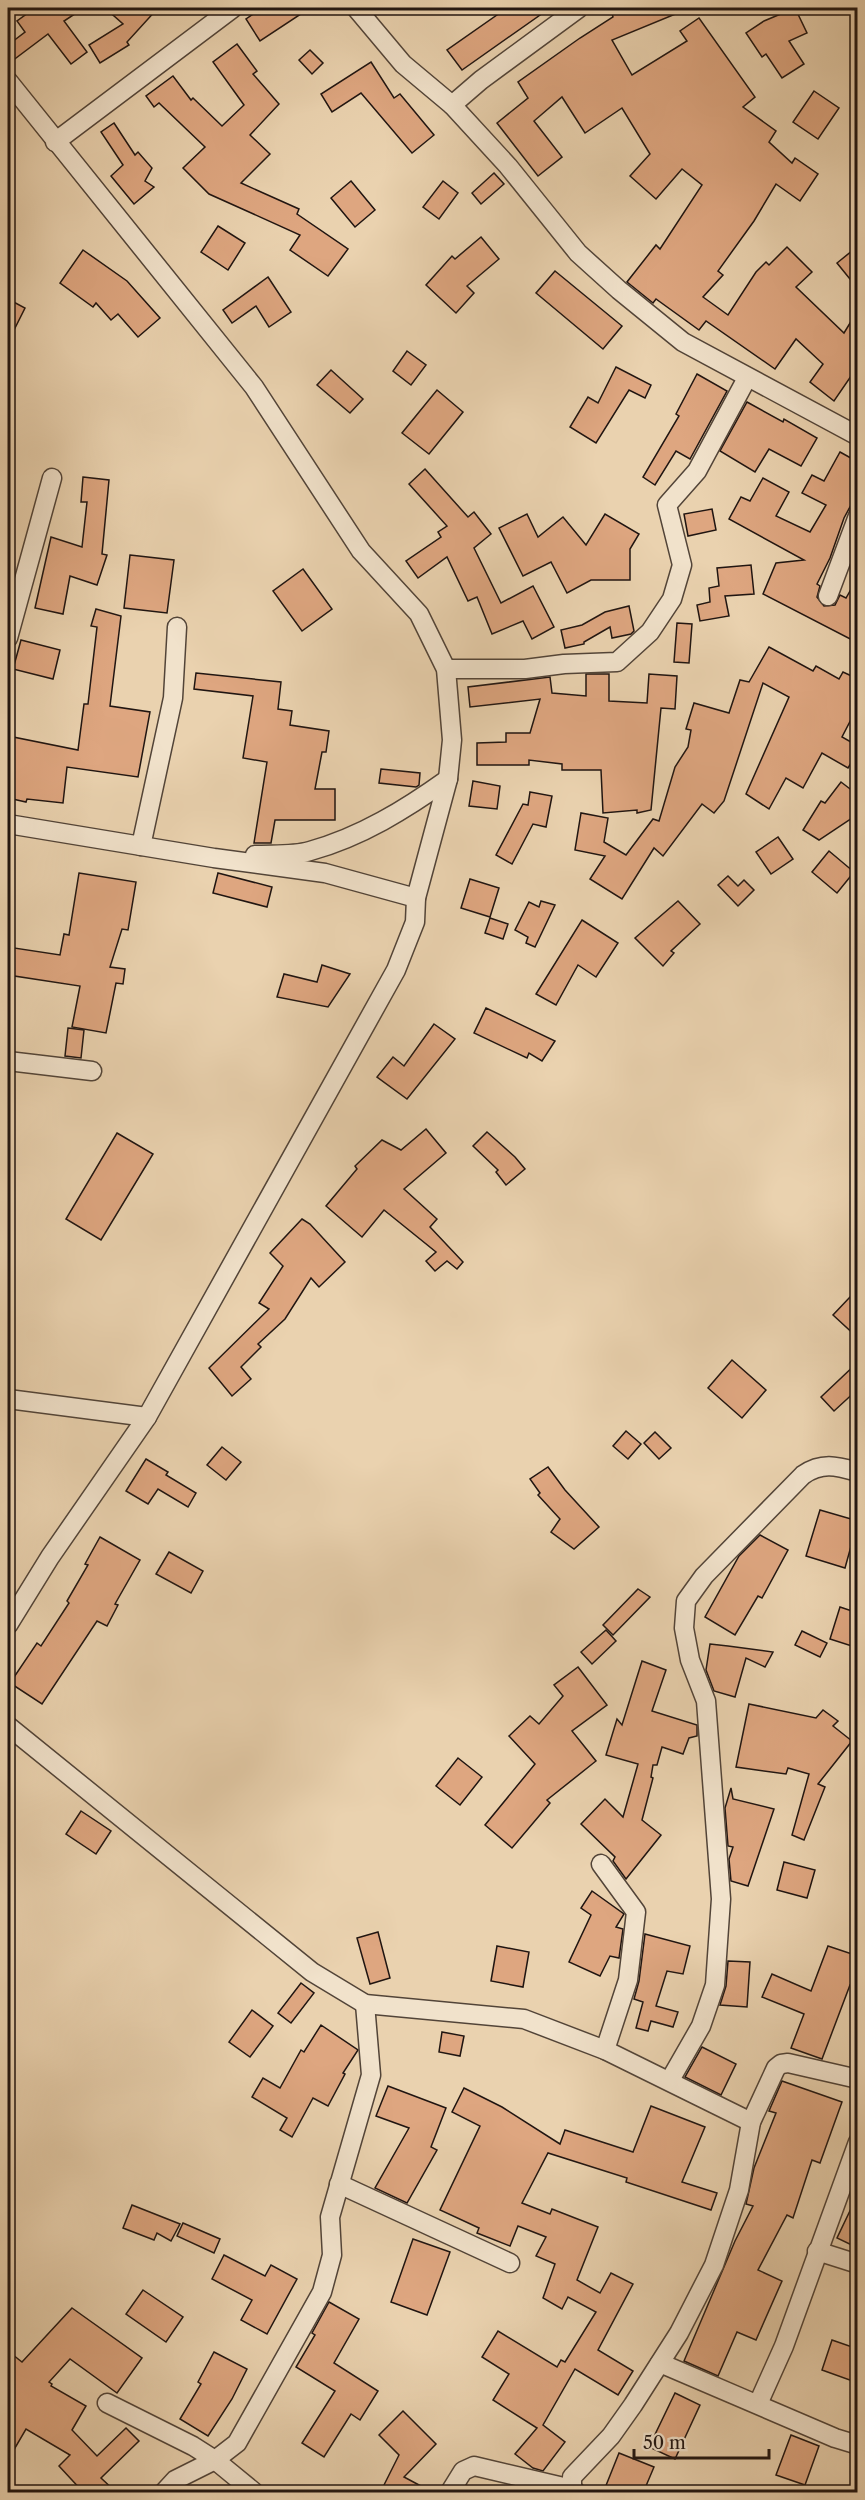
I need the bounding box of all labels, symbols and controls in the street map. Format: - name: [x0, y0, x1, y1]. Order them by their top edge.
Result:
- scale bar: [634, 2422, 769, 2460]
- text: 50 m: [643, 2432, 686, 2454]

